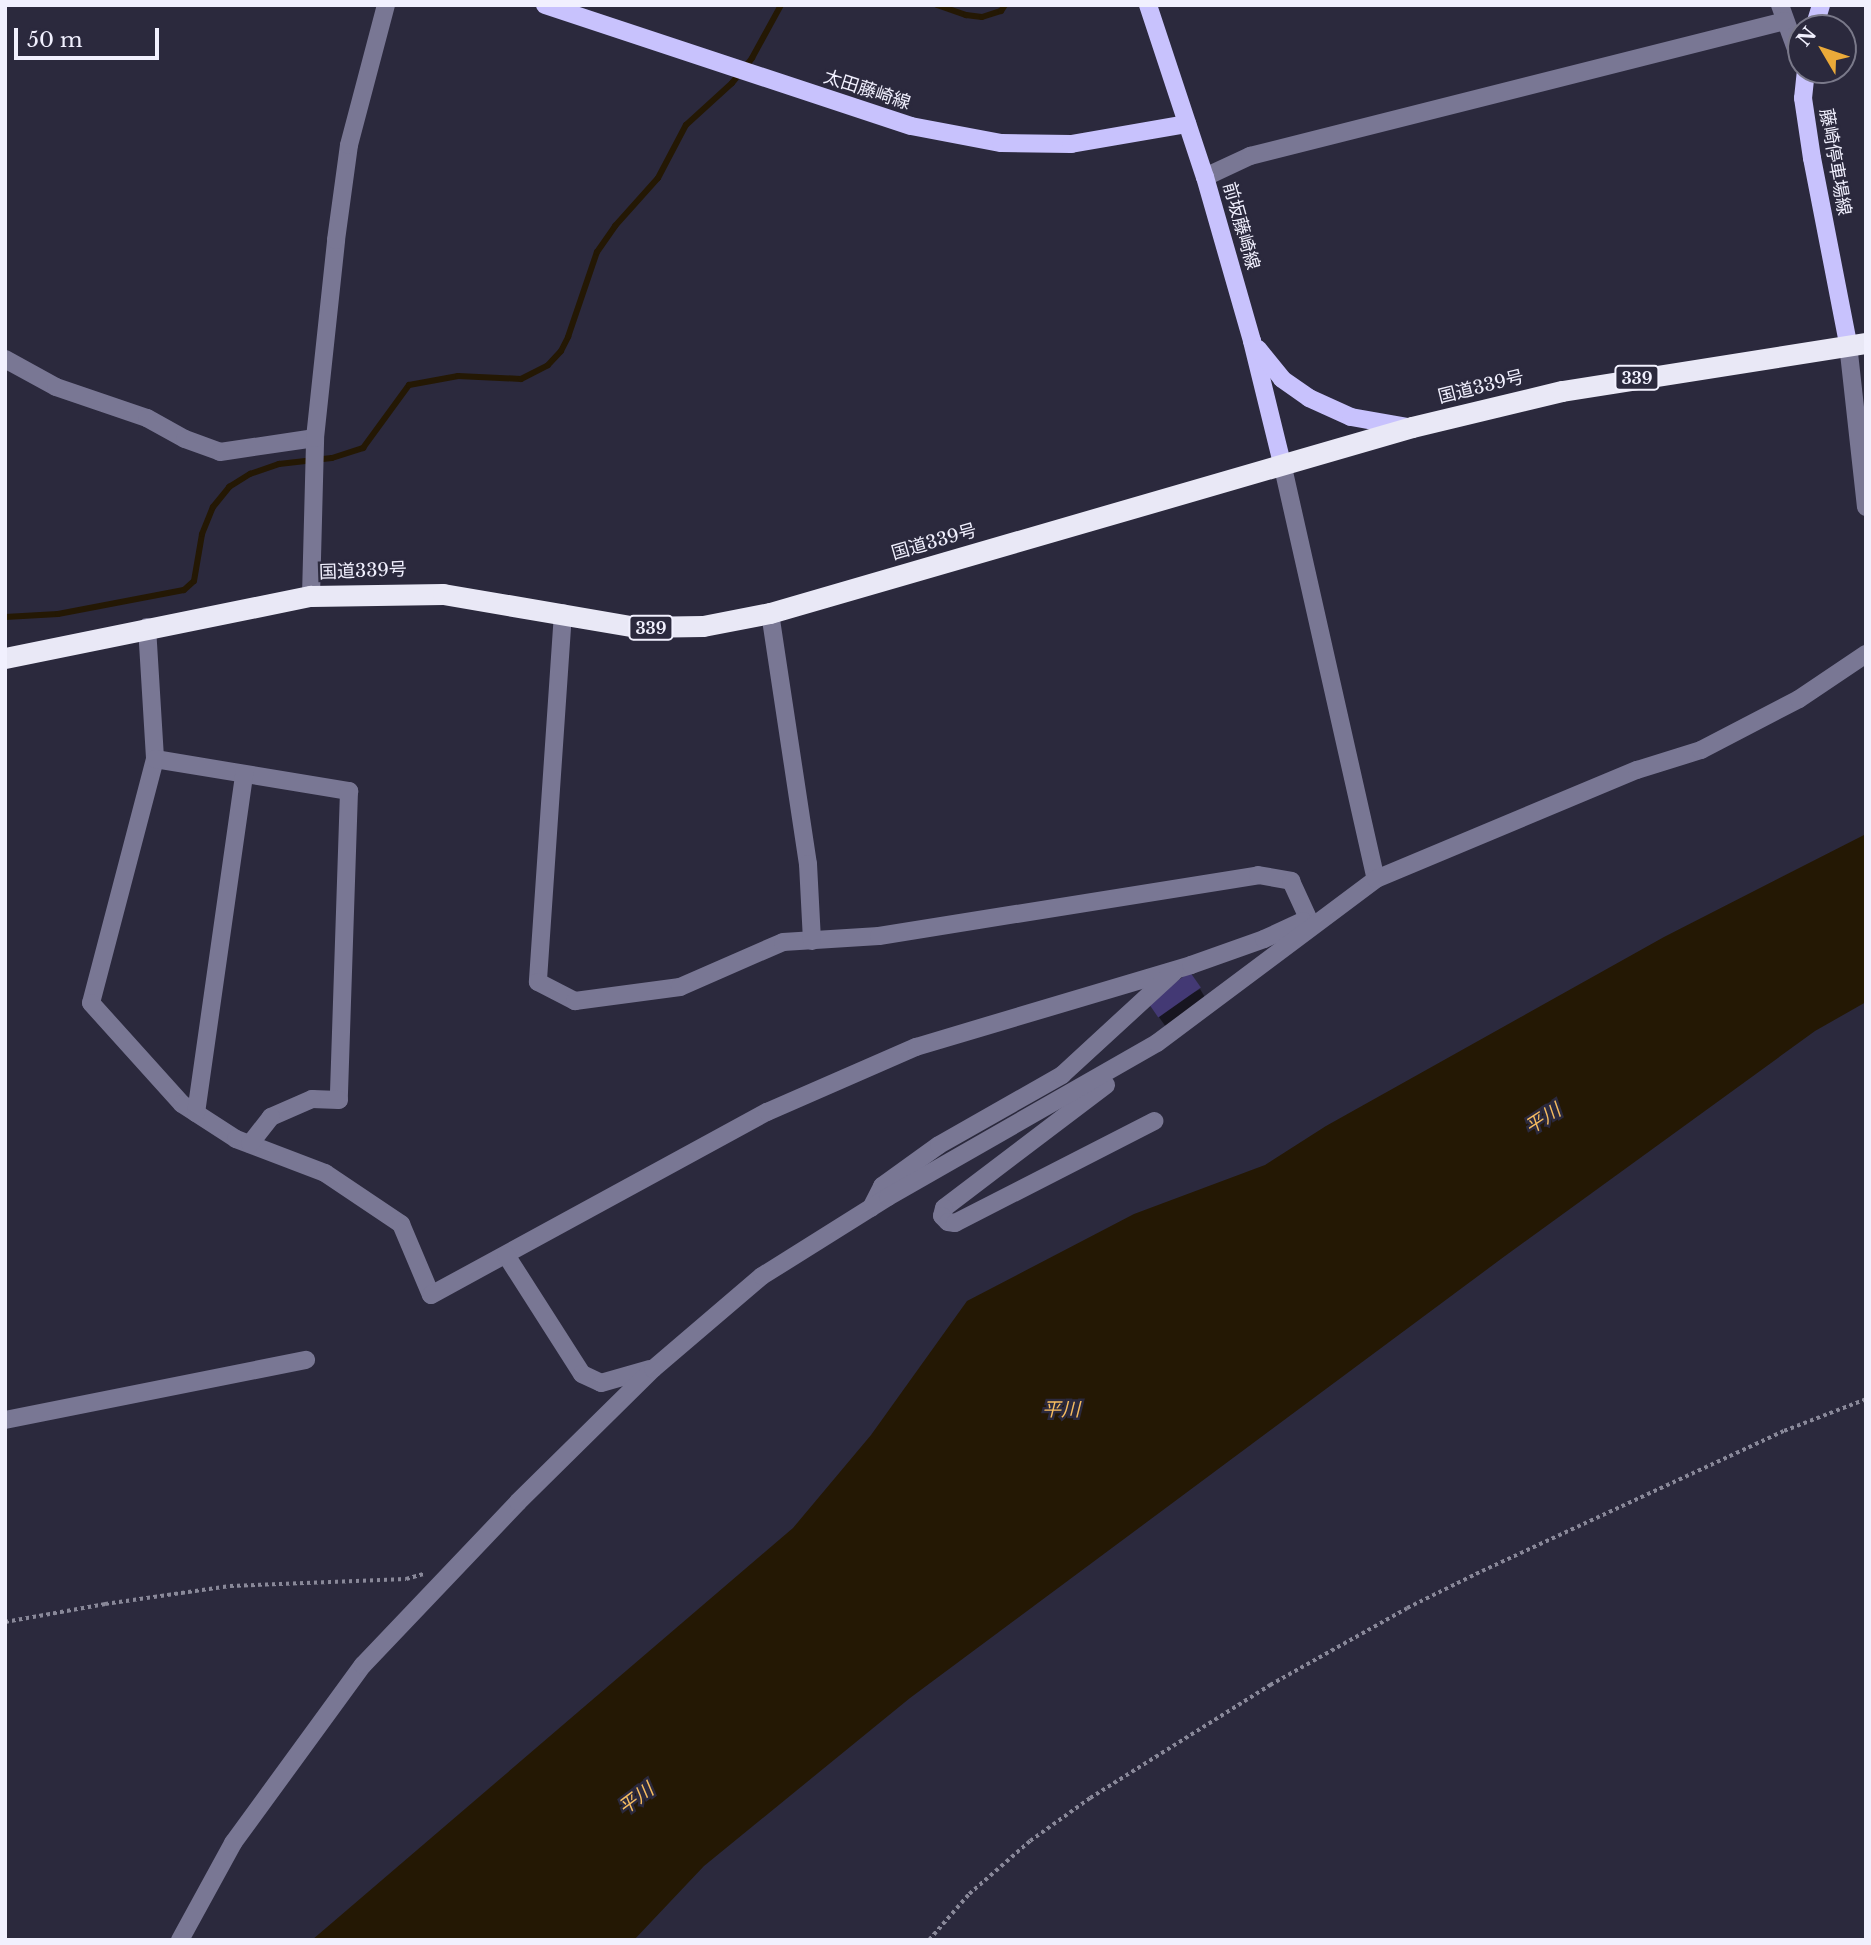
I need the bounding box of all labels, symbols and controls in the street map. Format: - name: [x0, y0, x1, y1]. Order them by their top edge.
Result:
- scale bar: [18, 14, 163, 58]
- north arrow: [1787, 14, 1857, 84]
- text: N: [1792, 23, 1821, 51]
- text: 50 m: [27, 27, 82, 53]
- street label: 太田藤崎線: [821, 66, 913, 114]
- street label: 藤崎停車場線: [1815, 107, 1855, 217]
- street label: 前坂藤崎線: [1218, 180, 1264, 272]
- street label: 国道339号: [1436, 366, 1526, 408]
- road number: 339: [1614, 366, 1660, 390]
- street label: 国道339号: [889, 520, 979, 564]
- street label: 国道339号: [319, 559, 407, 583]
- road number: 339: [628, 615, 674, 640]
- water label: 平川: [1521, 1099, 1565, 1139]
- water label: 平川: [1042, 1399, 1080, 1421]
- water label: 平川: [614, 1778, 658, 1820]

